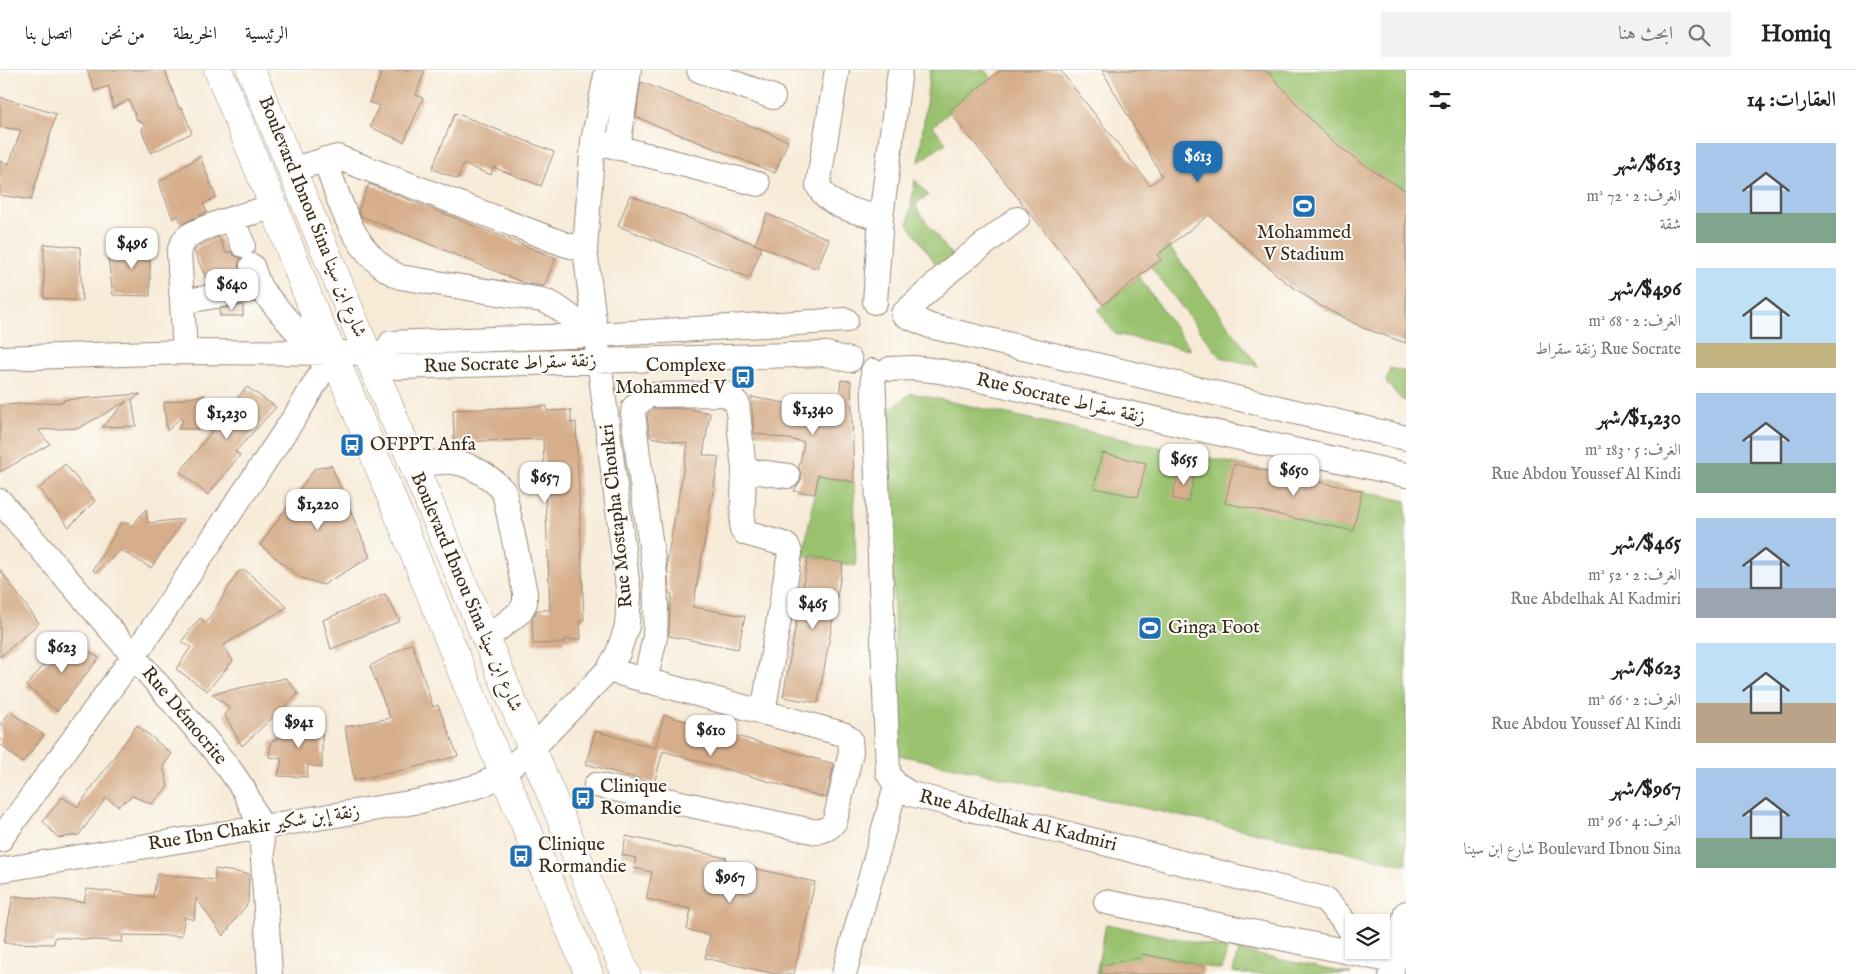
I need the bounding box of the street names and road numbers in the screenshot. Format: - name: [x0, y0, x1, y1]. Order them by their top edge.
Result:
- street label: Boulevard Ibnou Sina شارع ابن سينا: [251, 93, 371, 342]
- street label: Rue Socrate زنقة سقراط: [423, 349, 597, 379]
- street label: Rue Socrate زنقة سقراط: [974, 368, 1148, 430]
- street label: Rue Mostapha Choukri: [595, 423, 639, 609]
- street label: Boulevard Ibnou Sina شارع ابن سينا: [403, 469, 527, 716]
- street label: Rue Démocrite: [136, 662, 232, 770]
- street label: Rue Abdelhak Al Kadmiri: [917, 785, 1119, 857]
- street label: Rue Ibn Chakir زنقة إبن شكير: [146, 799, 362, 857]

